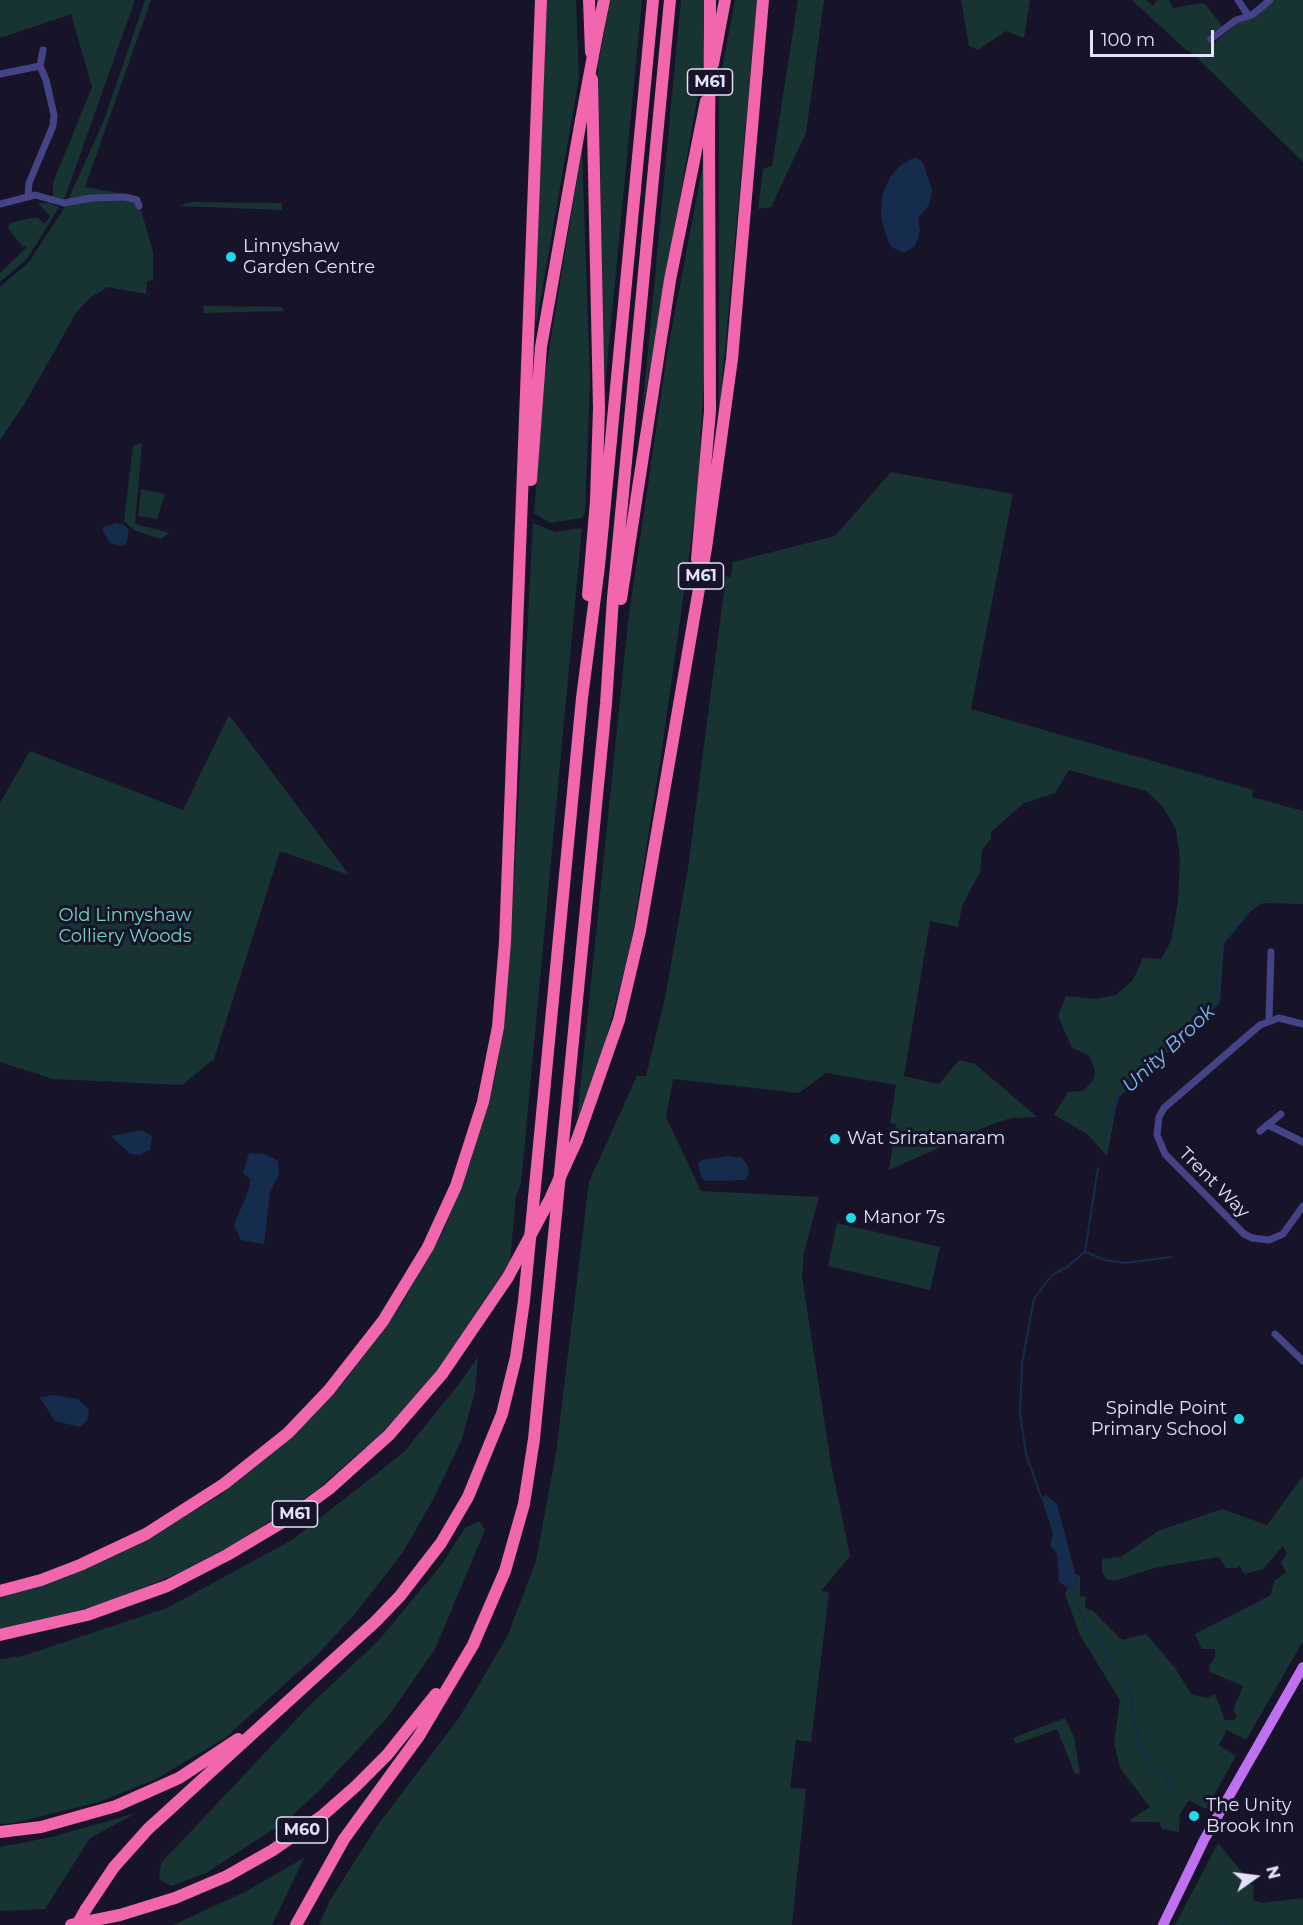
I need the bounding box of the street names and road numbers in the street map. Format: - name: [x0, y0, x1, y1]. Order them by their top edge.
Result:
- road number: M61: [688, 69, 732, 95]
- road number: M61: [678, 563, 724, 589]
- street label: Trent Way: [1174, 1143, 1254, 1223]
- road number: M61: [272, 1501, 318, 1527]
- road number: M60: [276, 1817, 328, 1843]

